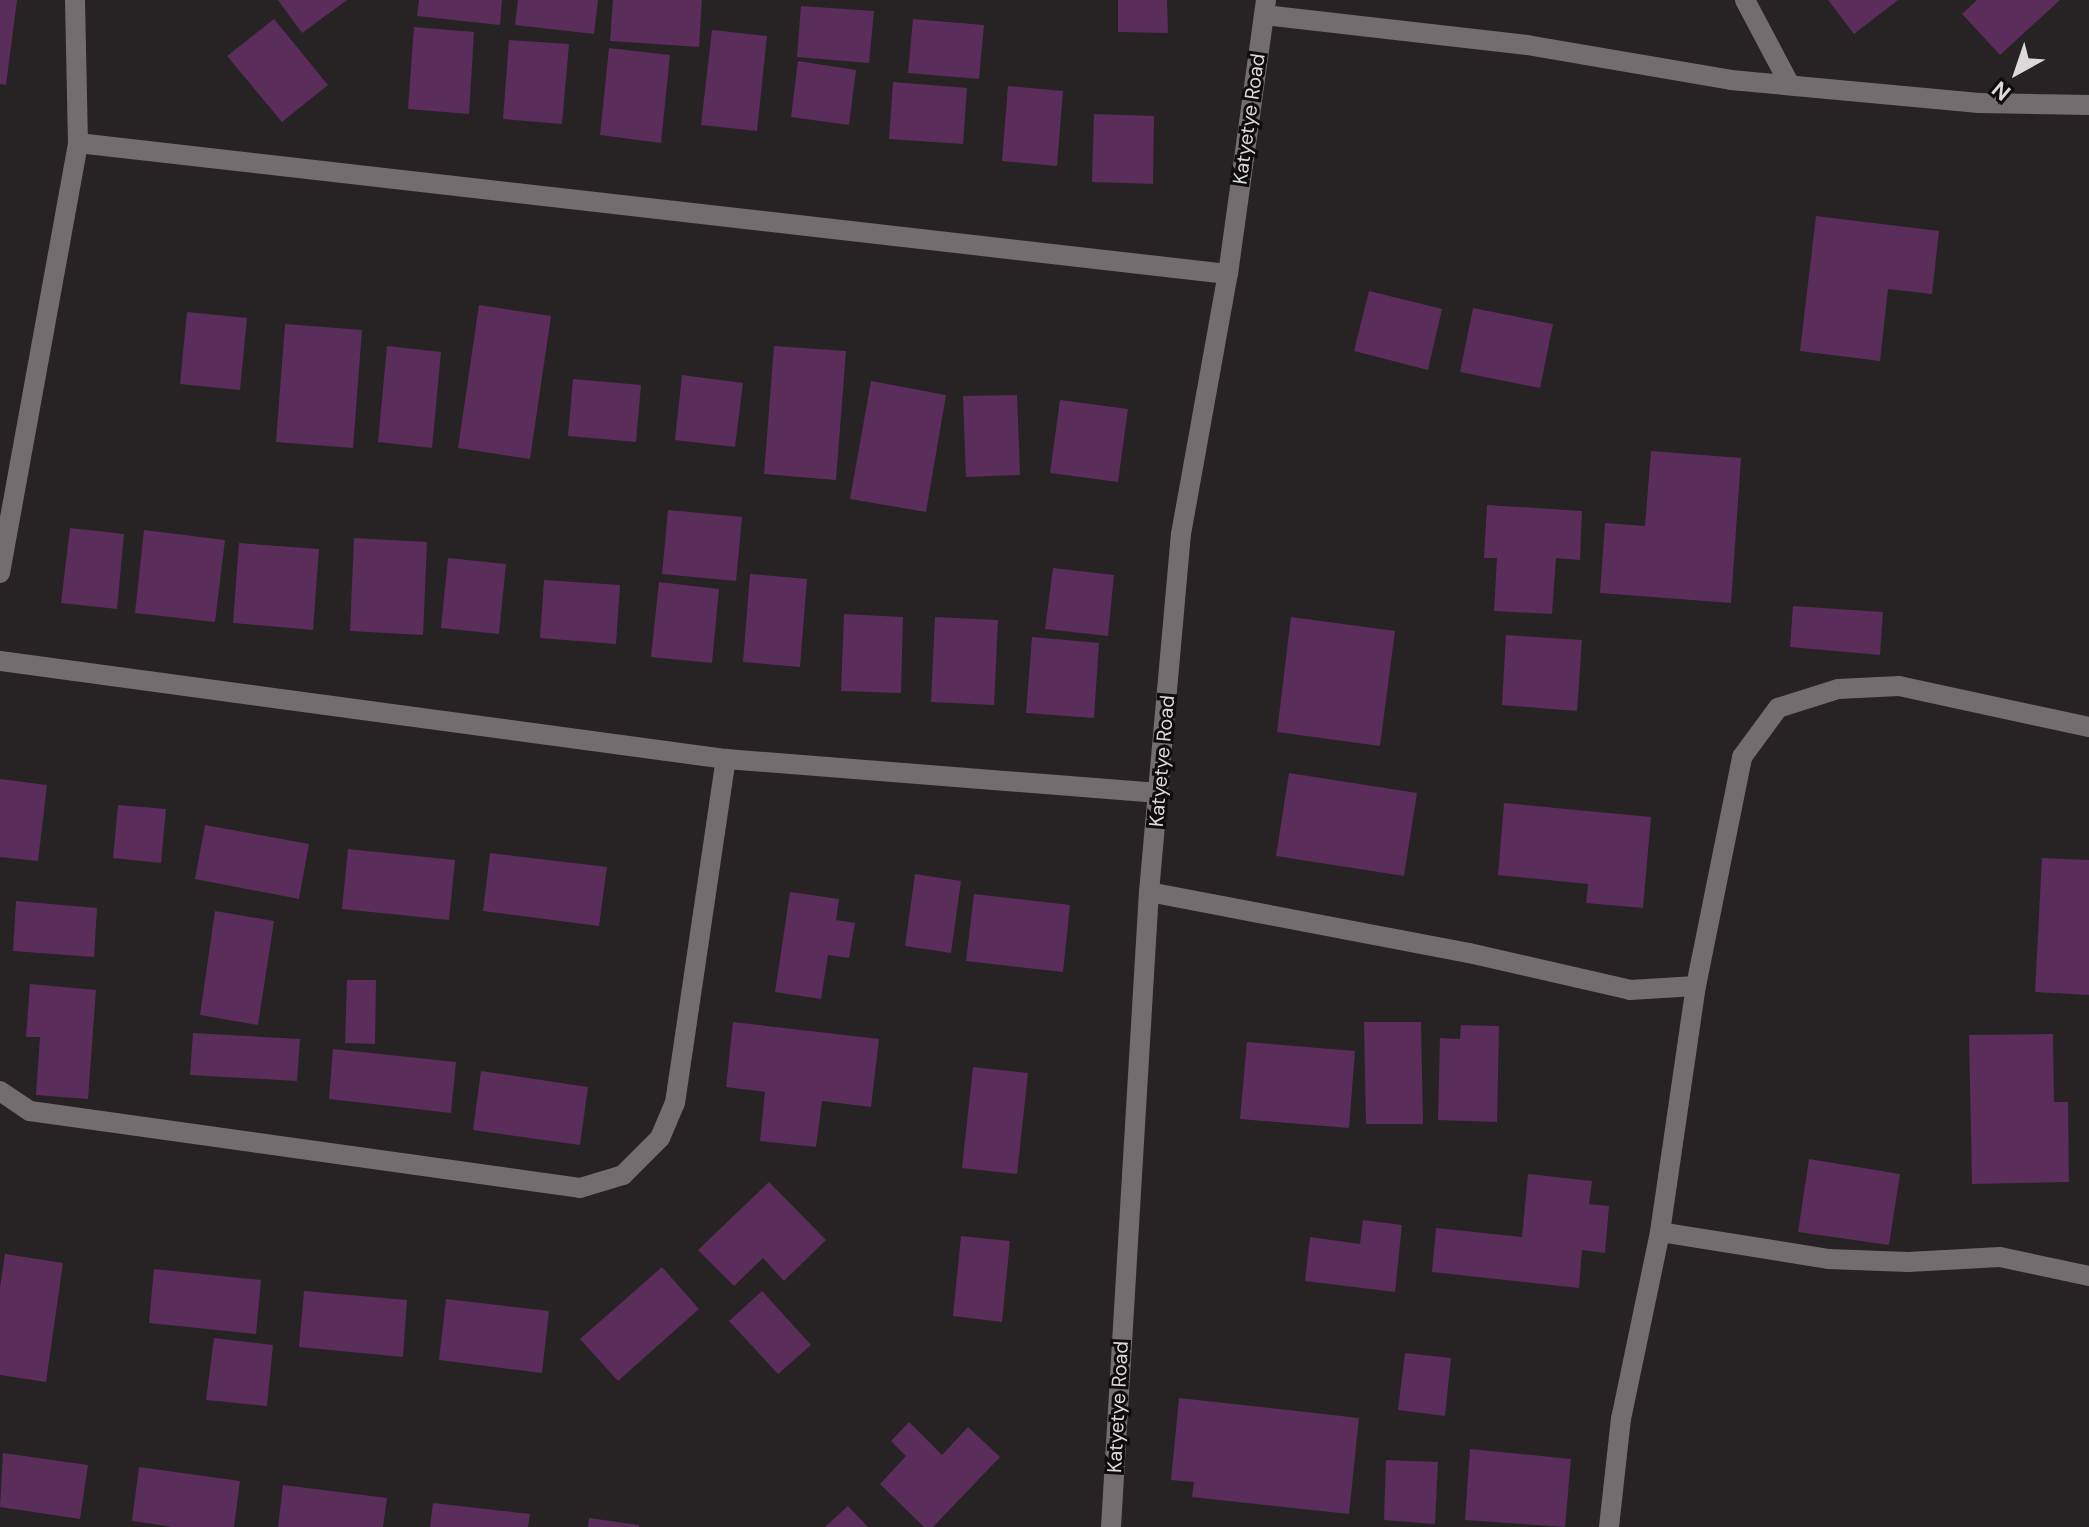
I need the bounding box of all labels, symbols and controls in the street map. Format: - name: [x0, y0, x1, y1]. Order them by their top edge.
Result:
- north arrow: [1977, 32, 2057, 112]
- street label: Katyetye Road: [1228, 52, 1270, 186]
- text: N: [1986, 75, 2017, 107]
- street label: Katyetye Road: [1144, 694, 1180, 828]
- street label: Katyetye Road: [1103, 1340, 1133, 1474]

